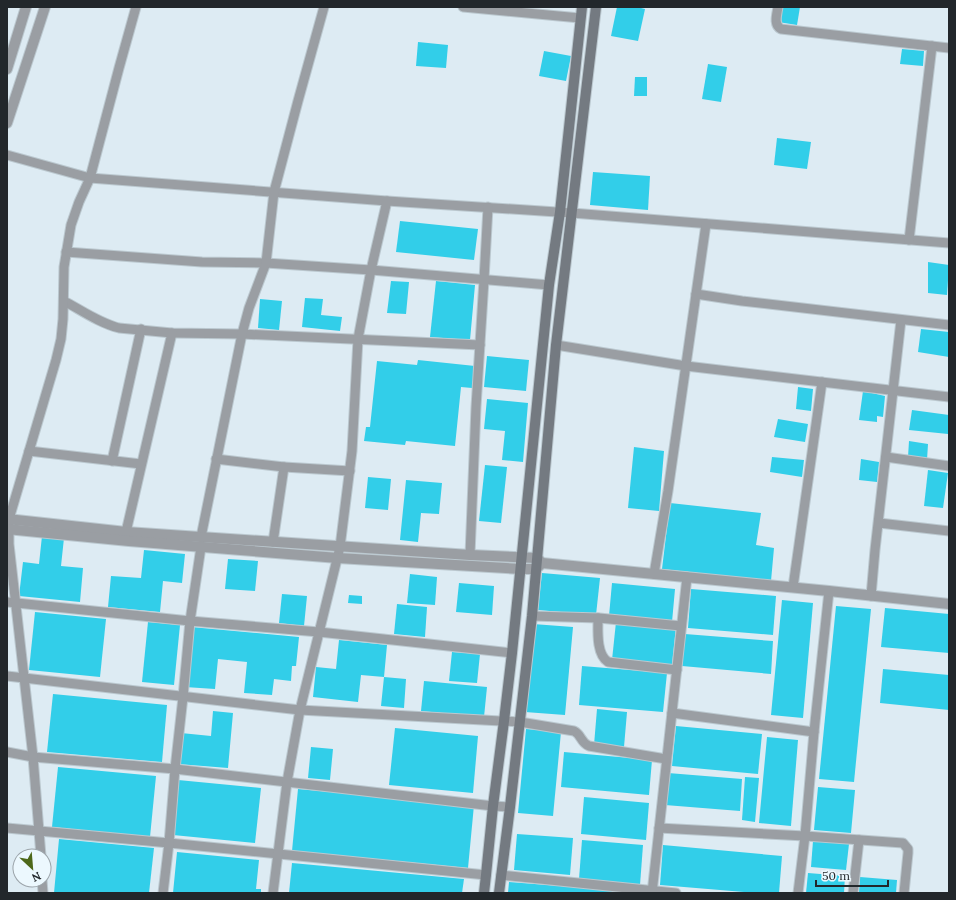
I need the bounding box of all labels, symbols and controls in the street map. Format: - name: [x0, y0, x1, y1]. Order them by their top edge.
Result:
- north arrow: [12, 848, 52, 888]
- scale bar: [816, 862, 888, 888]
- text: 50 m: [822, 868, 850, 883]
- text: N: [29, 869, 43, 885]

